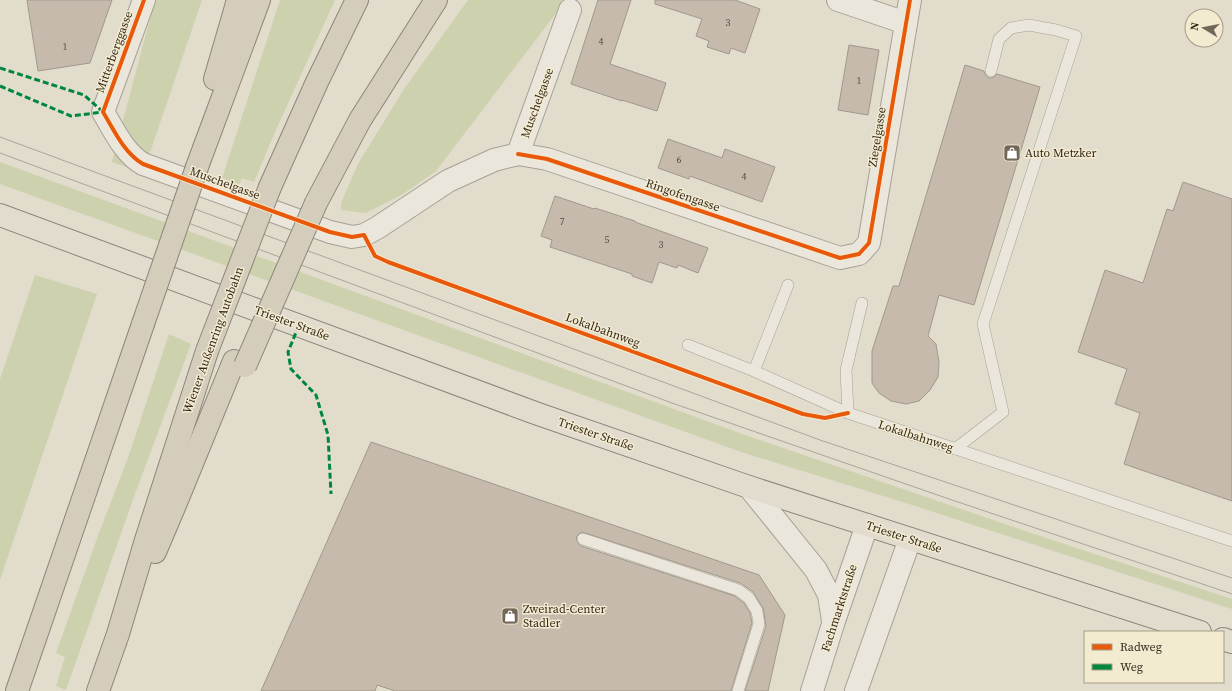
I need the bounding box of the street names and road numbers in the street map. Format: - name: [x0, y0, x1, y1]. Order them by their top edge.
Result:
- street label: Mitterberggasse: [92, 9, 136, 95]
- street label: Muschelgasse: [517, 66, 557, 140]
- street label: Ziegelgasse: [864, 106, 890, 168]
- street label: Muschelgasse: [188, 163, 262, 203]
- street label: Ringofengasse: [644, 175, 722, 215]
- street label: Wiener Außenring Autobahn: [179, 264, 247, 416]
- street label: Triester Straße: [252, 302, 332, 344]
- street label: Lokalbahnweg: [563, 309, 643, 351]
- street label: Triester Straße: [556, 414, 636, 454]
- street label: Lokalbahnweg: [876, 416, 956, 456]
- street label: Triester Straße: [864, 517, 944, 557]
- street label: Fachmarktstraße: [817, 562, 861, 654]

